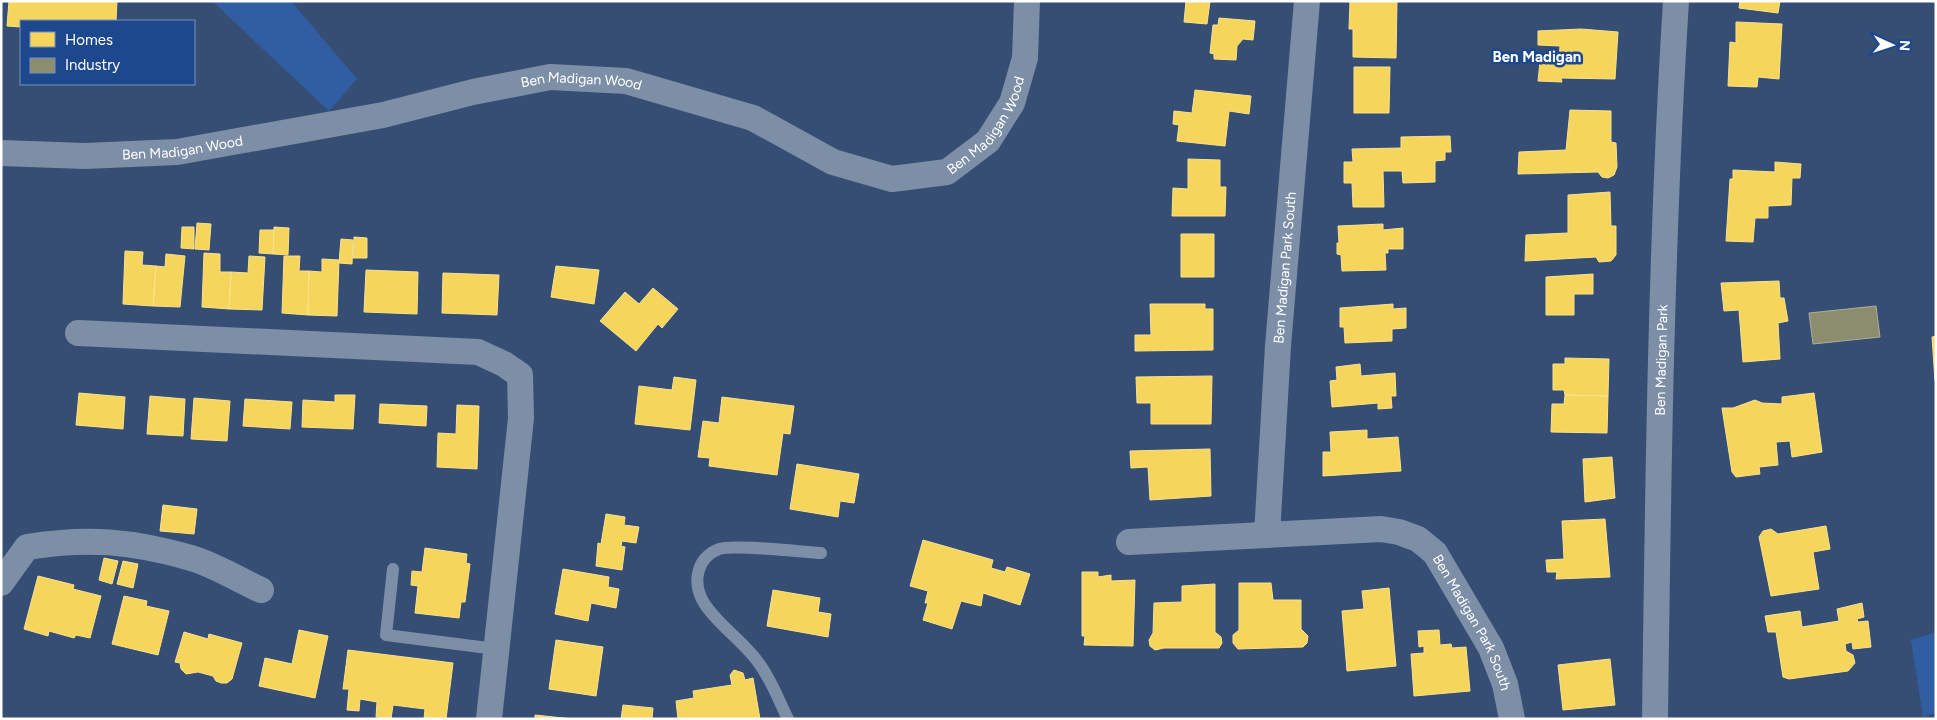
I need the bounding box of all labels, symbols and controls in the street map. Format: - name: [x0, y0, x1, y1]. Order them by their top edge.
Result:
- legend: [20, 20, 195, 85]
- north arrow: [1867, 20, 1917, 70]
- text: Homes: [65, 31, 113, 49]
- text: N: [1896, 40, 1913, 52]
- district label: Ben Madigan: [1493, 48, 1581, 66]
- text: Industry: [65, 56, 120, 74]
- street label: Ben Madigan Wood: [519, 69, 644, 94]
- street label: Ben Madigan Wood: [944, 75, 1028, 178]
- street label: Ben Madigan Wood: [122, 132, 244, 163]
- street label: Ben Madigan Park South: [1270, 191, 1300, 344]
- street label: Ben Madigan Park: [1652, 304, 1671, 416]
- street label: Ben Madigan Park South: [1429, 551, 1514, 692]

